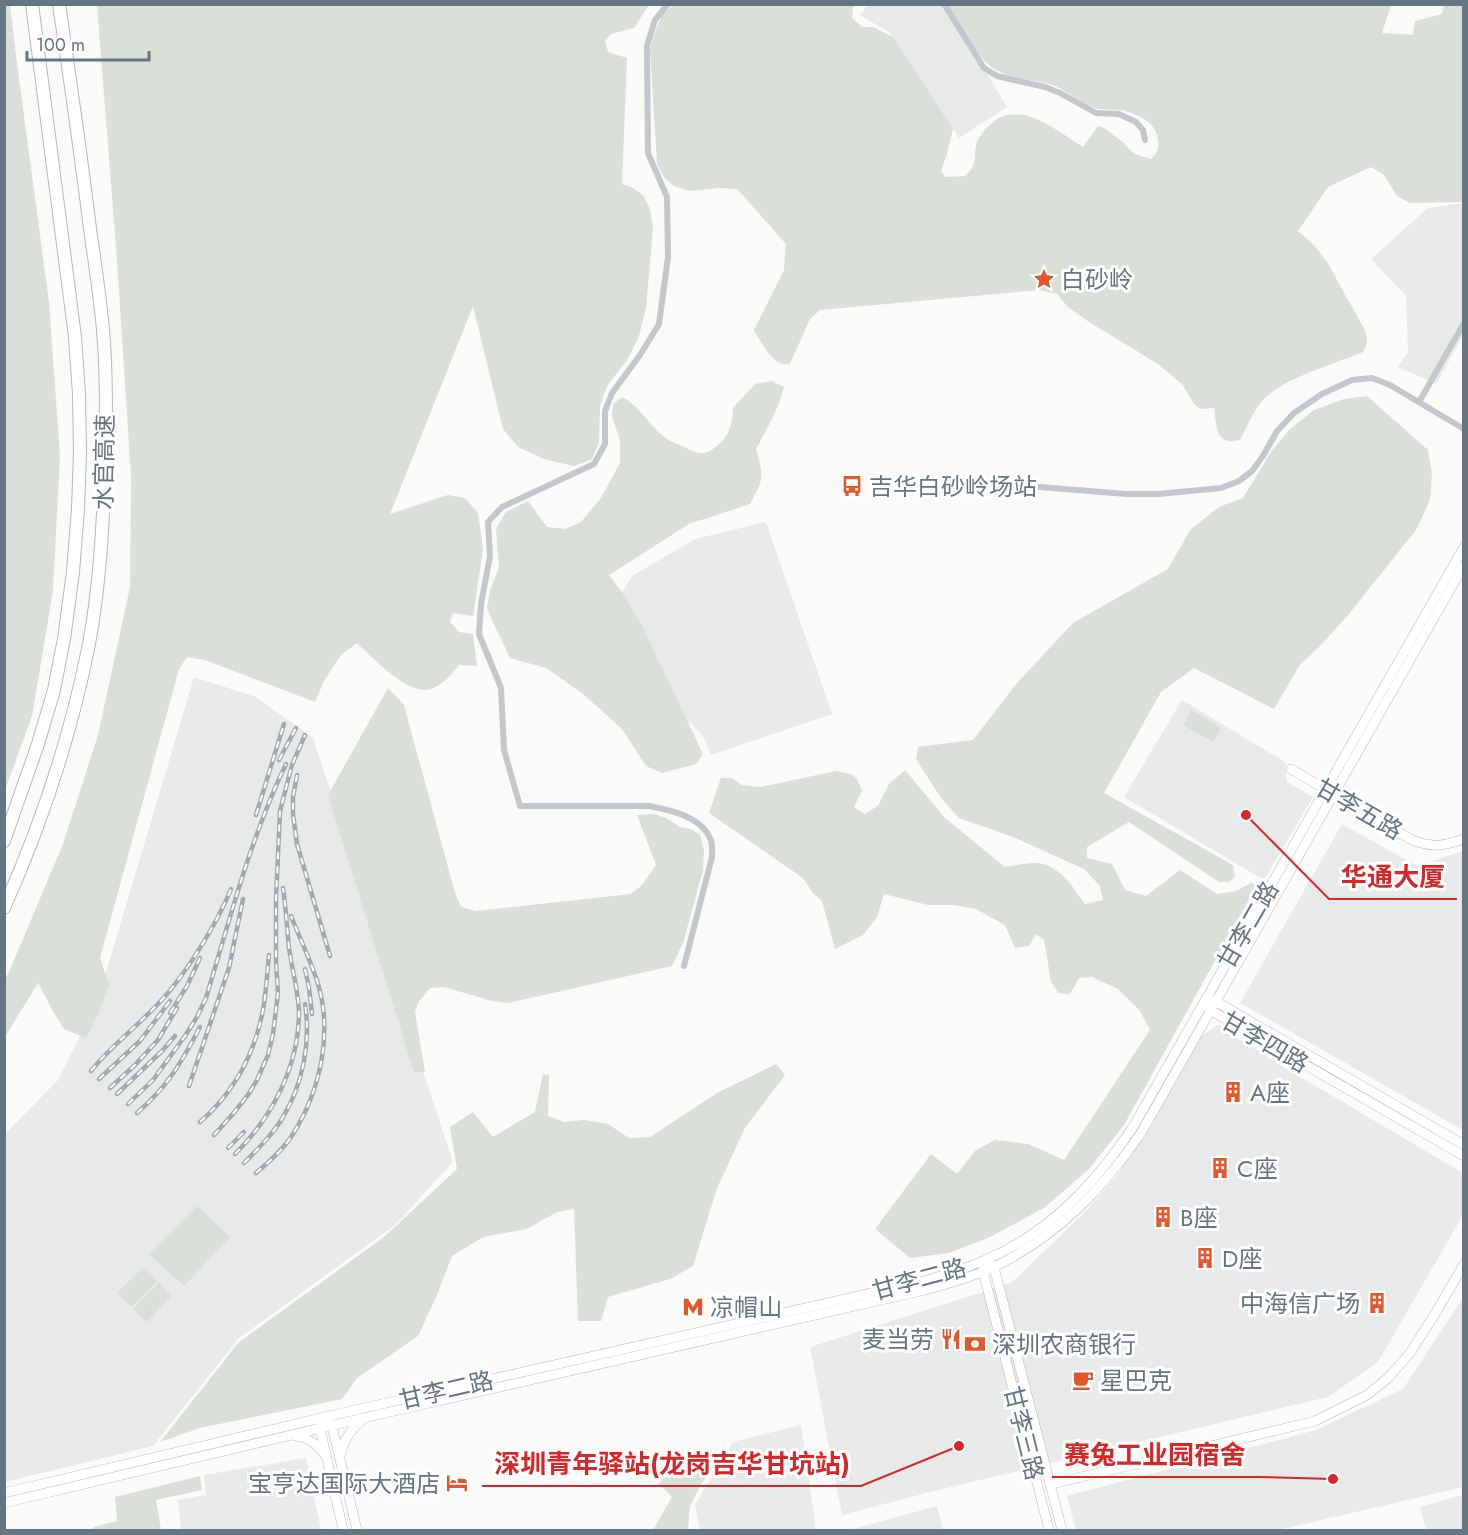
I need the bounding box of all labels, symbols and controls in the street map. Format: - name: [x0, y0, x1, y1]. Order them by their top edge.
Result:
- scale bar: [27, 24, 148, 62]
- text: 100 m: [36, 32, 85, 58]
- place label: 白砂岭: [1061, 262, 1133, 297]
- place icon: 白砂岭: [1032, 267, 1056, 291]
- street label: 水官高速: [86, 414, 122, 510]
- place label: 吉华白砂岭场站: [869, 469, 1037, 504]
- bus stop icon: 吉华白砂岭场站: [840, 474, 864, 498]
- street label: 甘李五路: [1309, 770, 1409, 848]
- callout: 华通大厦: [1329, 855, 1457, 899]
- text: 华通大厦: [1341, 858, 1445, 896]
- street label: 甘李二路: [1209, 875, 1287, 975]
- street label: 甘李四路: [1215, 1003, 1315, 1081]
- place label: A座: [1250, 1075, 1290, 1110]
- building icon: A座: [1221, 1080, 1245, 1104]
- place label: C座: [1237, 1151, 1277, 1186]
- building icon: C座: [1208, 1156, 1232, 1180]
- place label: B座: [1180, 1200, 1217, 1235]
- building icon: B座: [1151, 1205, 1175, 1229]
- place label: D座: [1222, 1241, 1262, 1276]
- building icon: D座: [1193, 1246, 1217, 1270]
- street label: 甘李二路: [868, 1250, 970, 1308]
- place label: 中海信广场: [1240, 1286, 1360, 1321]
- place label: 凉帽山: [710, 1290, 782, 1325]
- building icon: 中海信广场: [1365, 1291, 1389, 1315]
- metro station icon: 凉帽山: [681, 1295, 705, 1319]
- place label: 麦当劳: [862, 1322, 934, 1357]
- restaurant icon: 麦当劳: [939, 1327, 963, 1351]
- place label: 深圳农商银行: [992, 1327, 1136, 1362]
- bank icon: 深圳农商银行: [963, 1332, 987, 1356]
- street label: 甘李二路: [395, 1362, 497, 1418]
- place label: 星巴克: [1100, 1363, 1172, 1398]
- cafe icon: 星巴克: [1071, 1368, 1095, 1392]
- street label: 甘李三路: [995, 1382, 1053, 1484]
- callout: 赛兔工业园宿舍: [1052, 1433, 1258, 1477]
- text: 赛兔工业园宿舍: [1064, 1436, 1246, 1474]
- callout: 深圳青年驿站(龙岗吉华甘坑站): [482, 1442, 861, 1486]
- text: 深圳青年驿站(龙岗吉华甘坑站): [494, 1445, 850, 1483]
- place label: 宝亨达国际大酒店: [248, 1466, 440, 1501]
- hotel icon: 宝亨达国际大酒店: [445, 1471, 469, 1495]

